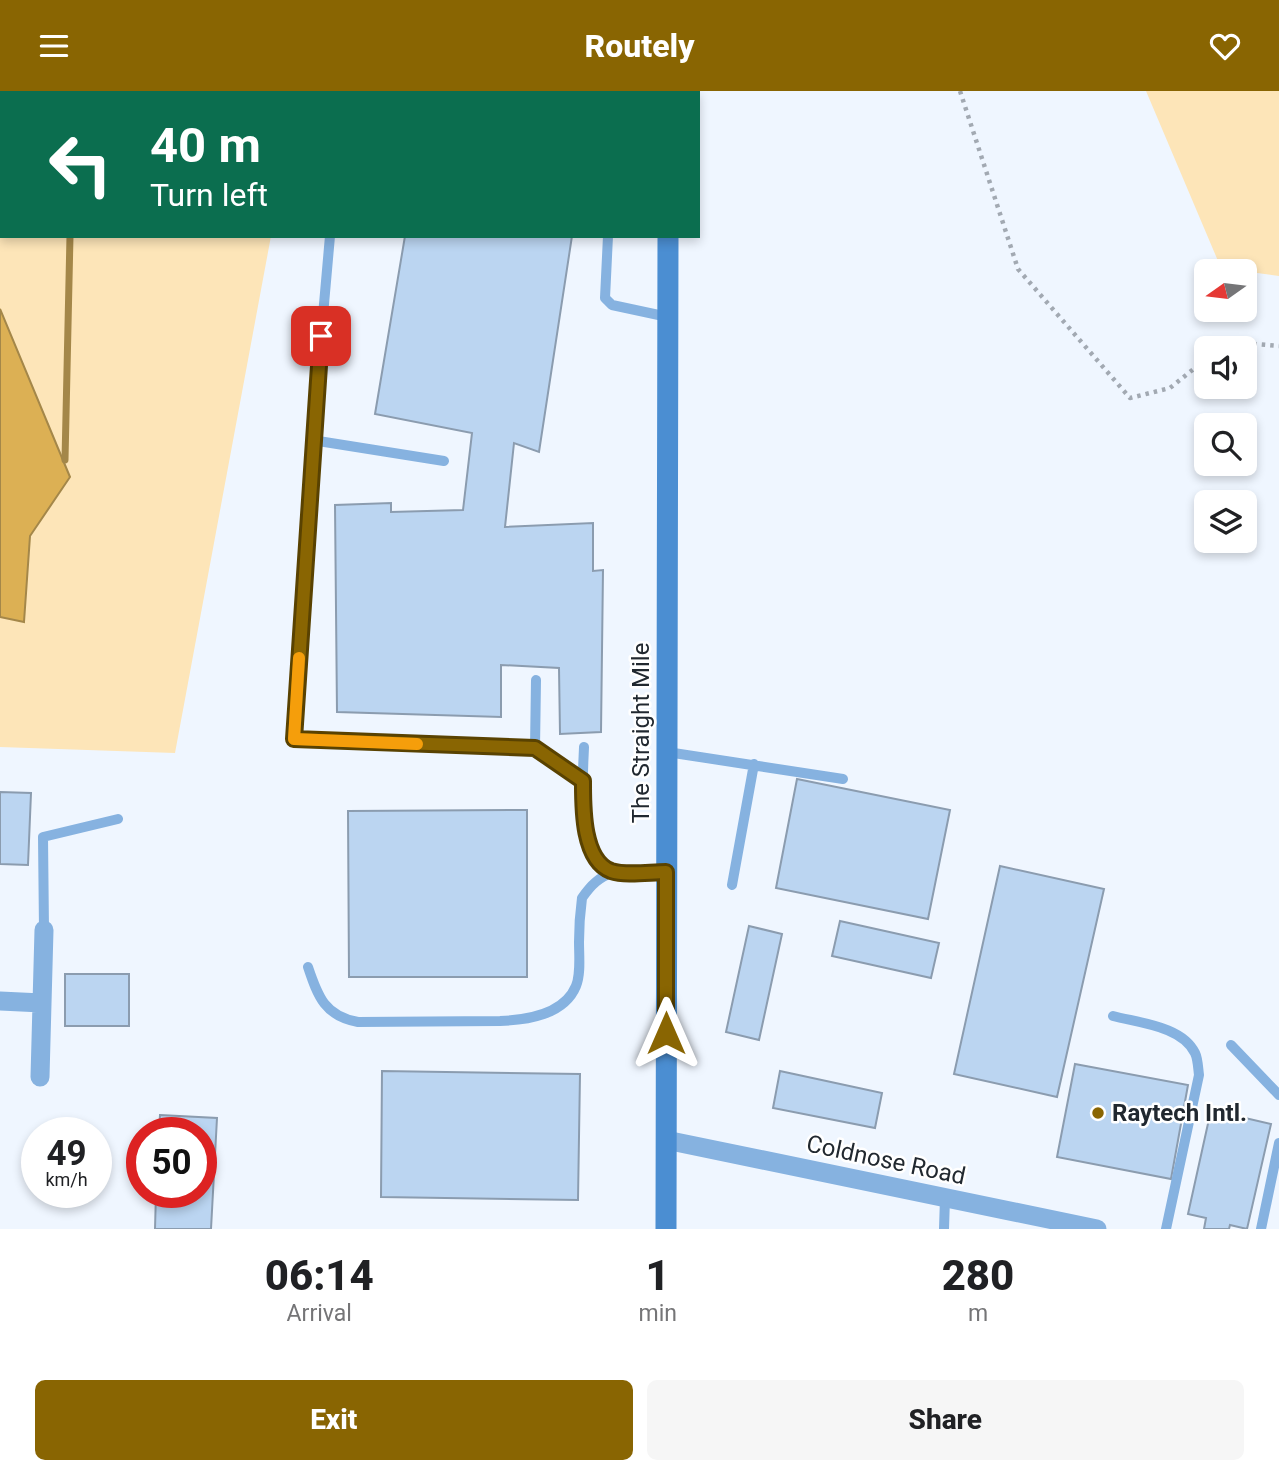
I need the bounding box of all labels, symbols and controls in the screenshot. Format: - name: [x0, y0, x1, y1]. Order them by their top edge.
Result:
- icon: menu: [35, 27, 73, 65]
- text: Routely: [585, 27, 694, 65]
- icon: heart: [1206, 27, 1244, 65]
- text: 40 m: [150, 117, 261, 174]
- icon: left: [35, 119, 126, 210]
- text: Turn left: [150, 176, 268, 214]
- north arrow: [1194, 259, 1256, 322]
- map controls: [1194, 259, 1257, 553]
- pin: [291, 306, 351, 366]
- icon: arrive: [302, 317, 340, 355]
- button: sound: [1194, 336, 1257, 399]
- button: search: [1194, 413, 1257, 476]
- button: layers: [1194, 490, 1257, 553]
- street label: The Straight Mile: [627, 643, 655, 823]
- position arrow: [629, 996, 703, 1070]
- place label: Raytech Intl.: [1112, 1099, 1247, 1127]
- marker: Raytech Intl.: [1090, 1105, 1106, 1121]
- speed limit sign: 50: [126, 1117, 217, 1208]
- street label: Coldnose Road: [804, 1129, 968, 1191]
- text: 49: [46, 1133, 87, 1174]
- text: km/h: [45, 1169, 88, 1190]
- text: 06:14: [265, 1251, 374, 1300]
- text: 1: [646, 1251, 670, 1300]
- text: 280: [942, 1251, 1014, 1300]
- text: Arrival: [287, 1300, 352, 1327]
- text: min: [638, 1300, 677, 1327]
- text: m: [968, 1300, 988, 1327]
- button: Exit: [35, 1380, 633, 1460]
- button: Share: [647, 1380, 1244, 1460]

